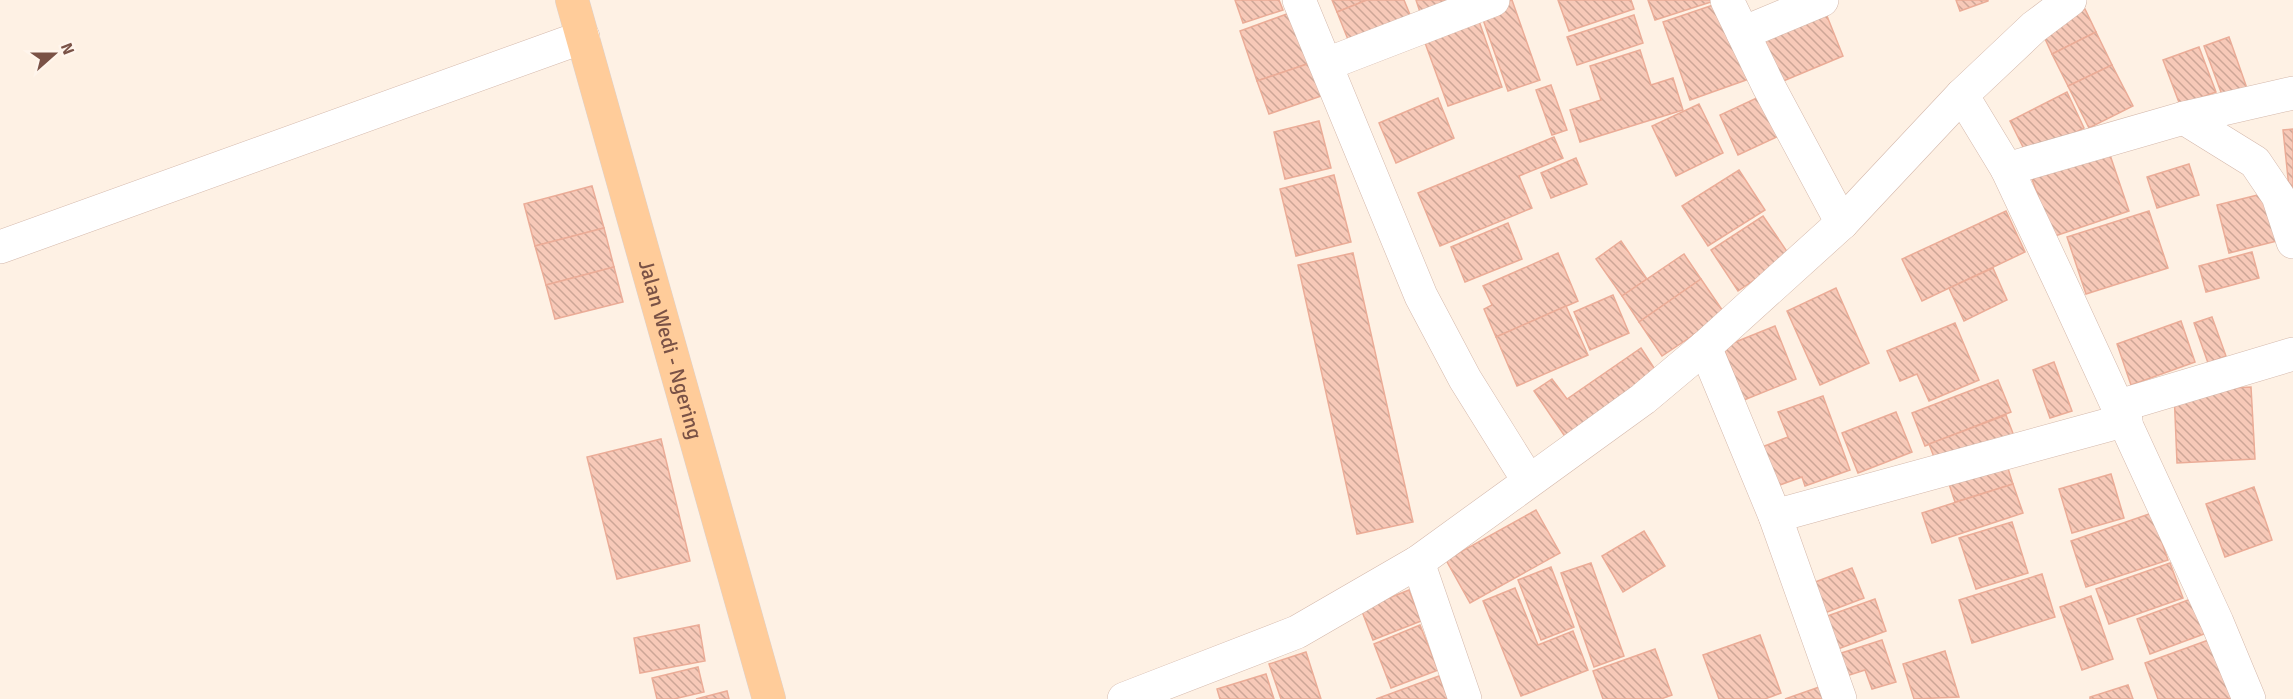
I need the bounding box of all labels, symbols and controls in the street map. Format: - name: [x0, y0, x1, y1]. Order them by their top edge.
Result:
- north arrow: [24, 24, 84, 84]
- text: N: [56, 40, 78, 58]
- street label: Jalan Wedi - Ngering: [633, 257, 708, 442]

